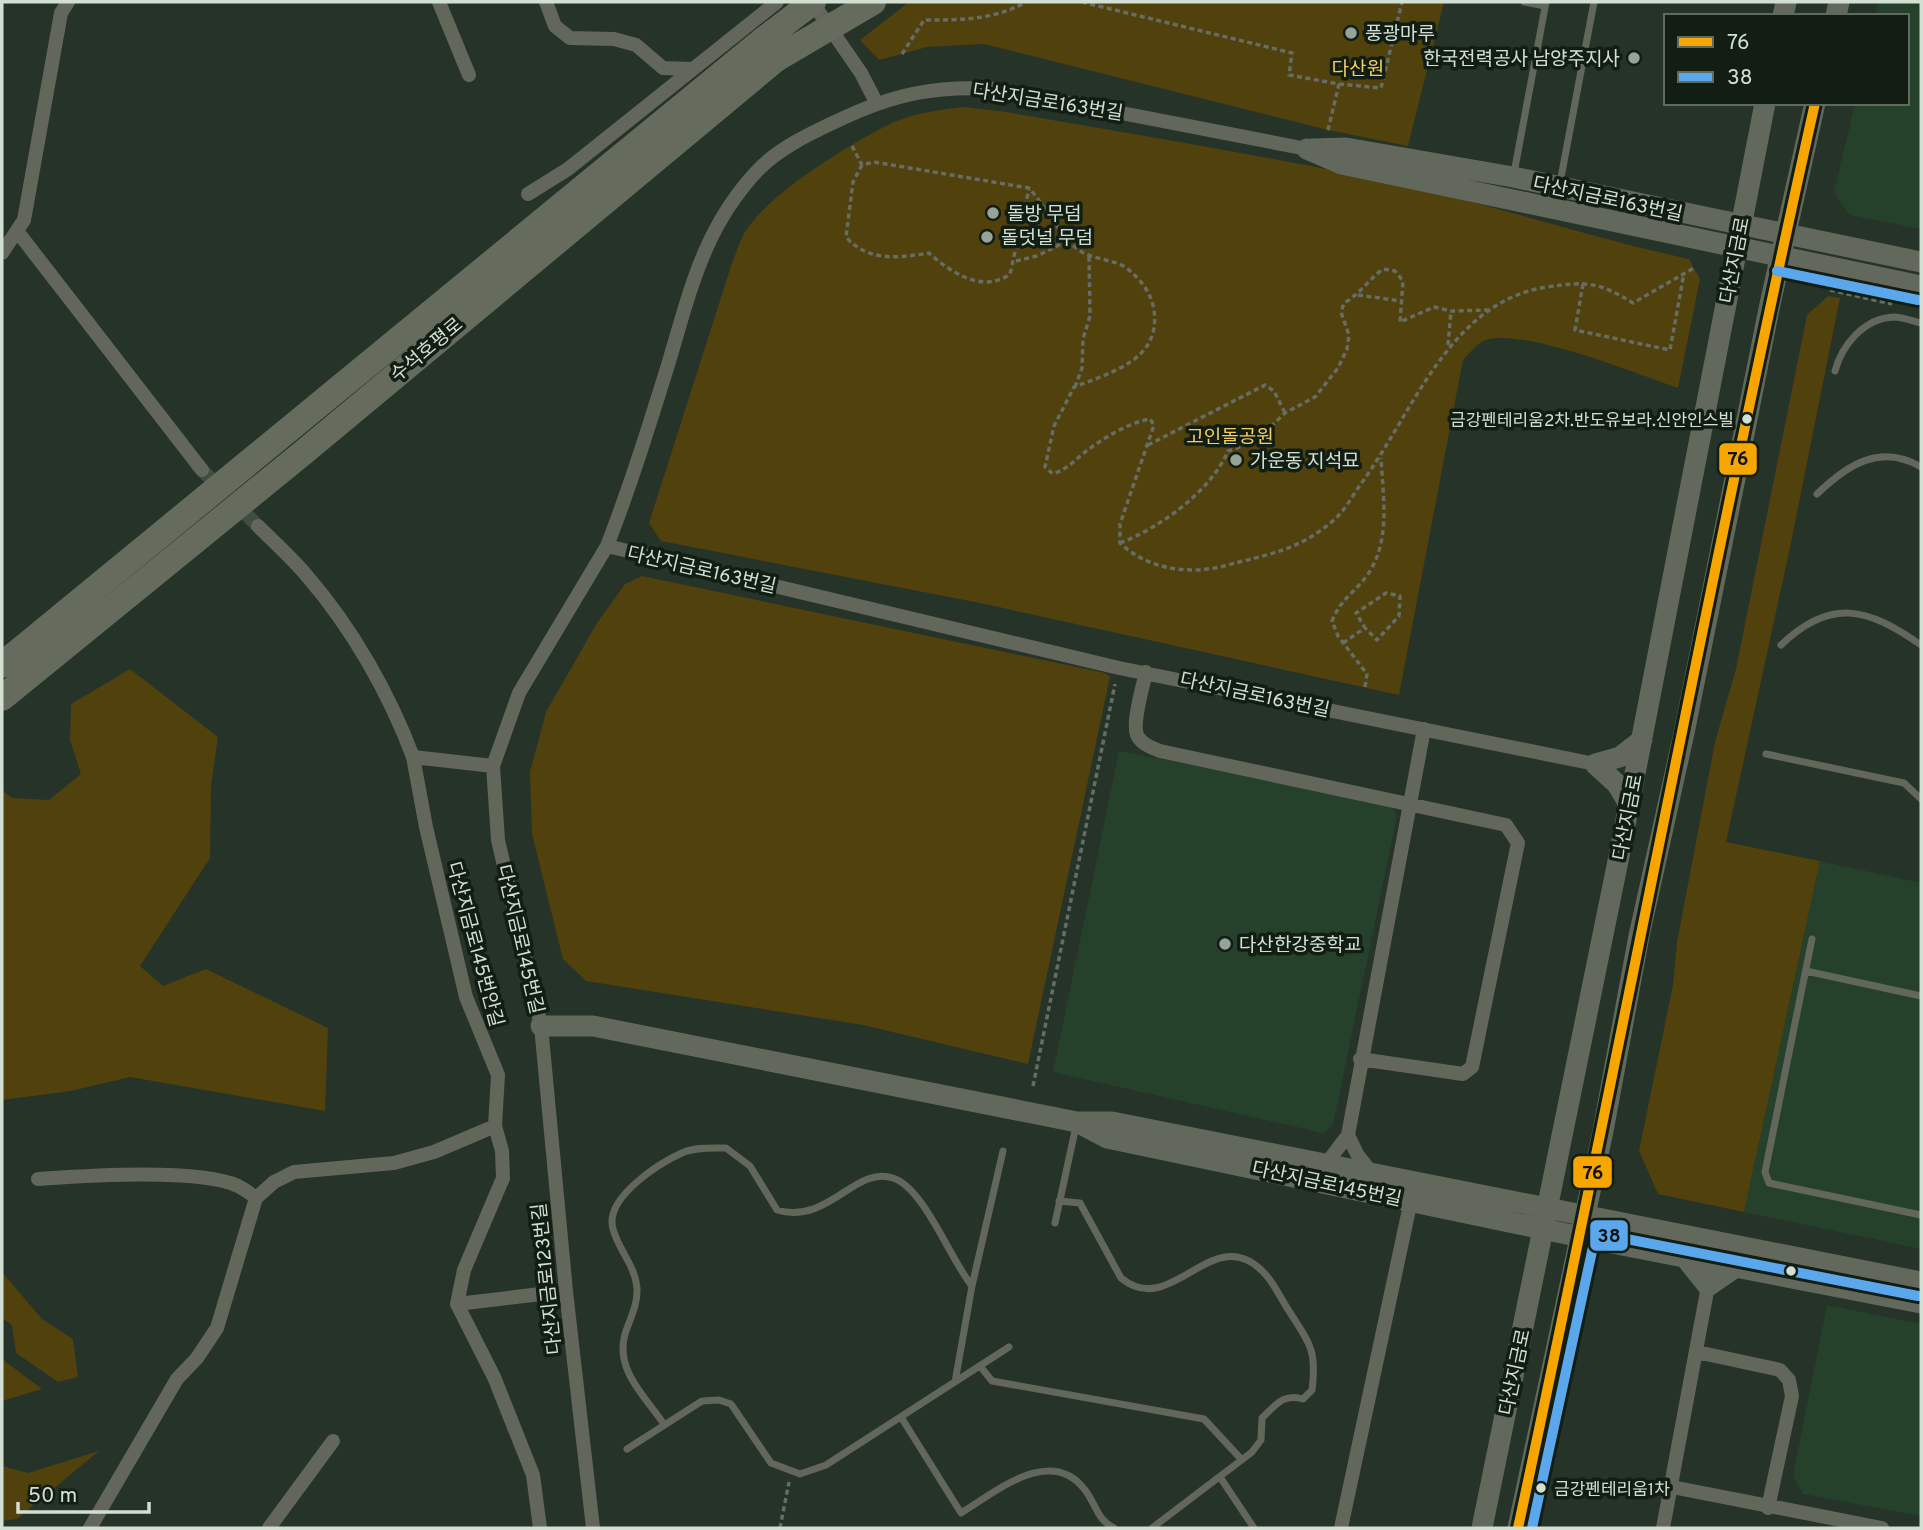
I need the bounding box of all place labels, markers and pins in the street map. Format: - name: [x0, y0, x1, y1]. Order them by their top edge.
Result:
- place label: 풍광마루: [1365, 23, 1435, 47]
- marker: 풍광마루: [1343, 25, 1359, 41]
- place label: 한국전력공사 남양주지사: [1423, 48, 1620, 72]
- marker: 한국전력공사 남양주지사: [1626, 50, 1642, 66]
- place label: 돌방 무덤: [1007, 203, 1081, 227]
- marker: 돌방 무덤: [985, 205, 1001, 221]
- place label: 돌덧널 무덤: [1001, 227, 1093, 251]
- marker: 돌덧널 무덤: [979, 229, 995, 245]
- place label: 금강펜테리움2차.반도유보라.신안인스빌: [1450, 411, 1734, 433]
- marker: 금강펜테리움2차.반도유보라.신안인스빌: [1740, 412, 1754, 426]
- place label: 가운동 지석묘: [1250, 450, 1359, 474]
- marker: 가운동 지석묘: [1228, 452, 1244, 468]
- place label: 다산한강중학교: [1239, 934, 1361, 958]
- marker: 다산한강중학교: [1217, 936, 1233, 952]
- unlabelled marker: [1784, 1264, 1798, 1278]
- place label: 금강펜테리움1차: [1554, 1480, 1670, 1502]
- marker: 금강펜테리움1차: [1534, 1481, 1548, 1495]

